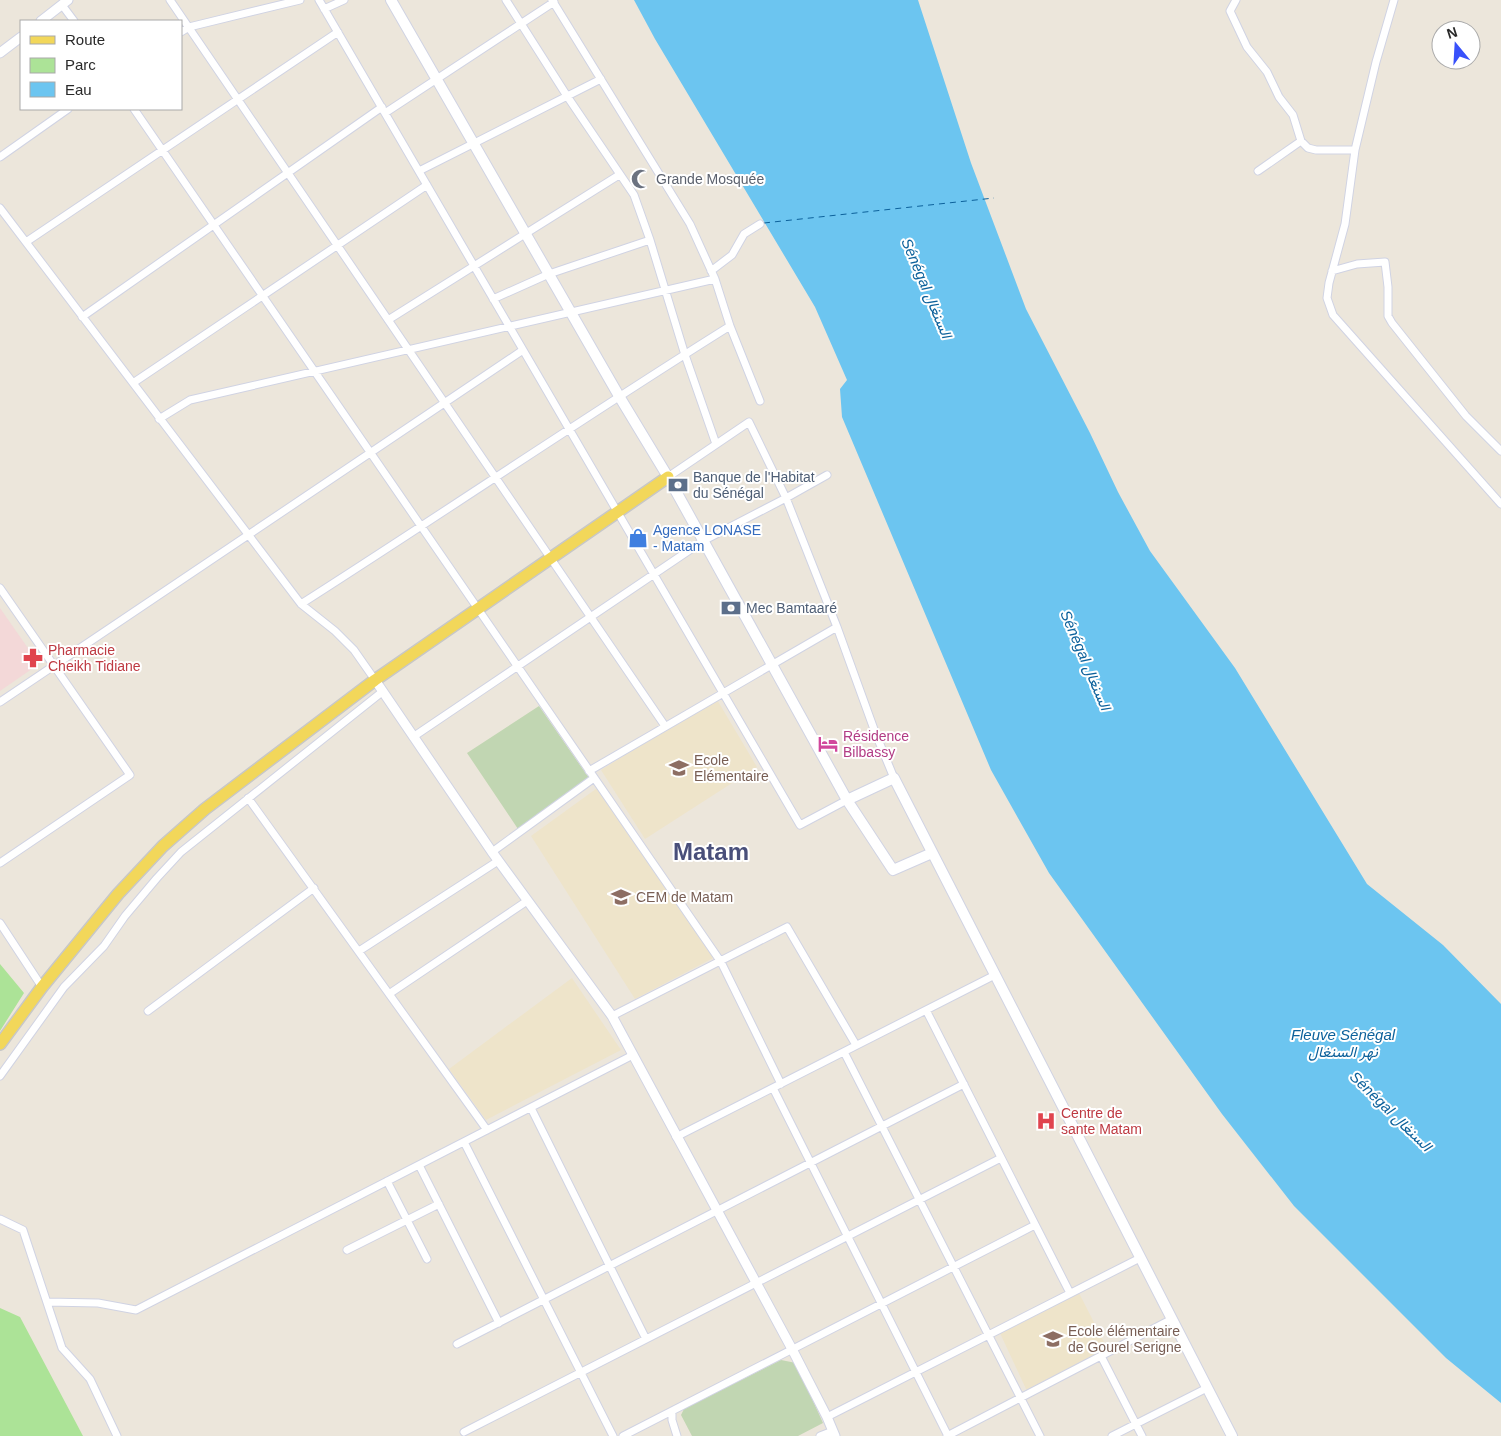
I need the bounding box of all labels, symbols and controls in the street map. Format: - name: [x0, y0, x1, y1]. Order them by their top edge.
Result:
- legend: [20, 20, 182, 110]
- north arrow: [1431, 20, 1481, 70]
- text: N: [1445, 23, 1459, 42]
- text: Route: [65, 31, 105, 48]
- text: Parc: [65, 56, 96, 73]
- text: Eau: [65, 81, 92, 98]
- mosque icon: Grande Mosquée: [630, 168, 652, 190]
- place label: Grande Mosquée: [656, 171, 764, 187]
- water label: Sénégal السنغال: [897, 236, 956, 342]
- place label: Banque de l'Habitat du Sénégal: [693, 469, 815, 501]
- bank icon: Banque de l'Habitat du Sénégal: [667, 474, 689, 496]
- place label: Agence LONASE - Matam: [653, 522, 761, 554]
- shop icon: Agence LONASE - Matam: [627, 527, 649, 549]
- bank icon: Mec Bamtaaré: [720, 597, 742, 619]
- place label: Mec Bamtaaré: [746, 600, 837, 616]
- water label: Sénégal السنغال: [1056, 608, 1115, 714]
- place label: Pharmacie Cheikh Tidiane: [48, 642, 141, 674]
- pharmacy icon: Pharmacie Cheikh Tidiane: [22, 647, 44, 669]
- place label: Résidence Bilbassy: [843, 728, 909, 760]
- hotel icon: Résidence Bilbassy: [817, 733, 839, 755]
- place label: Ecole Elémentaire: [694, 752, 769, 784]
- school or university icon: Ecole Elémentaire: [668, 757, 690, 779]
- district label: Matam: [673, 838, 749, 865]
- school or university icon: CEM de Matam: [610, 886, 632, 908]
- place label: CEM de Matam: [636, 889, 733, 905]
- water label: Fleuve Sénégal نهر السنغال: [1291, 1026, 1396, 1061]
- water label: Sénégal السنغال: [1346, 1068, 1436, 1156]
- place label: Centre de sante Matam: [1061, 1105, 1142, 1137]
- hospital icon: Centre de sante Matam: [1035, 1110, 1057, 1132]
- place label: Ecole élémentaire de Gourel Serigne: [1068, 1323, 1182, 1355]
- school or university icon: Ecole élémentaire de Gourel Serigne: [1042, 1328, 1064, 1350]

